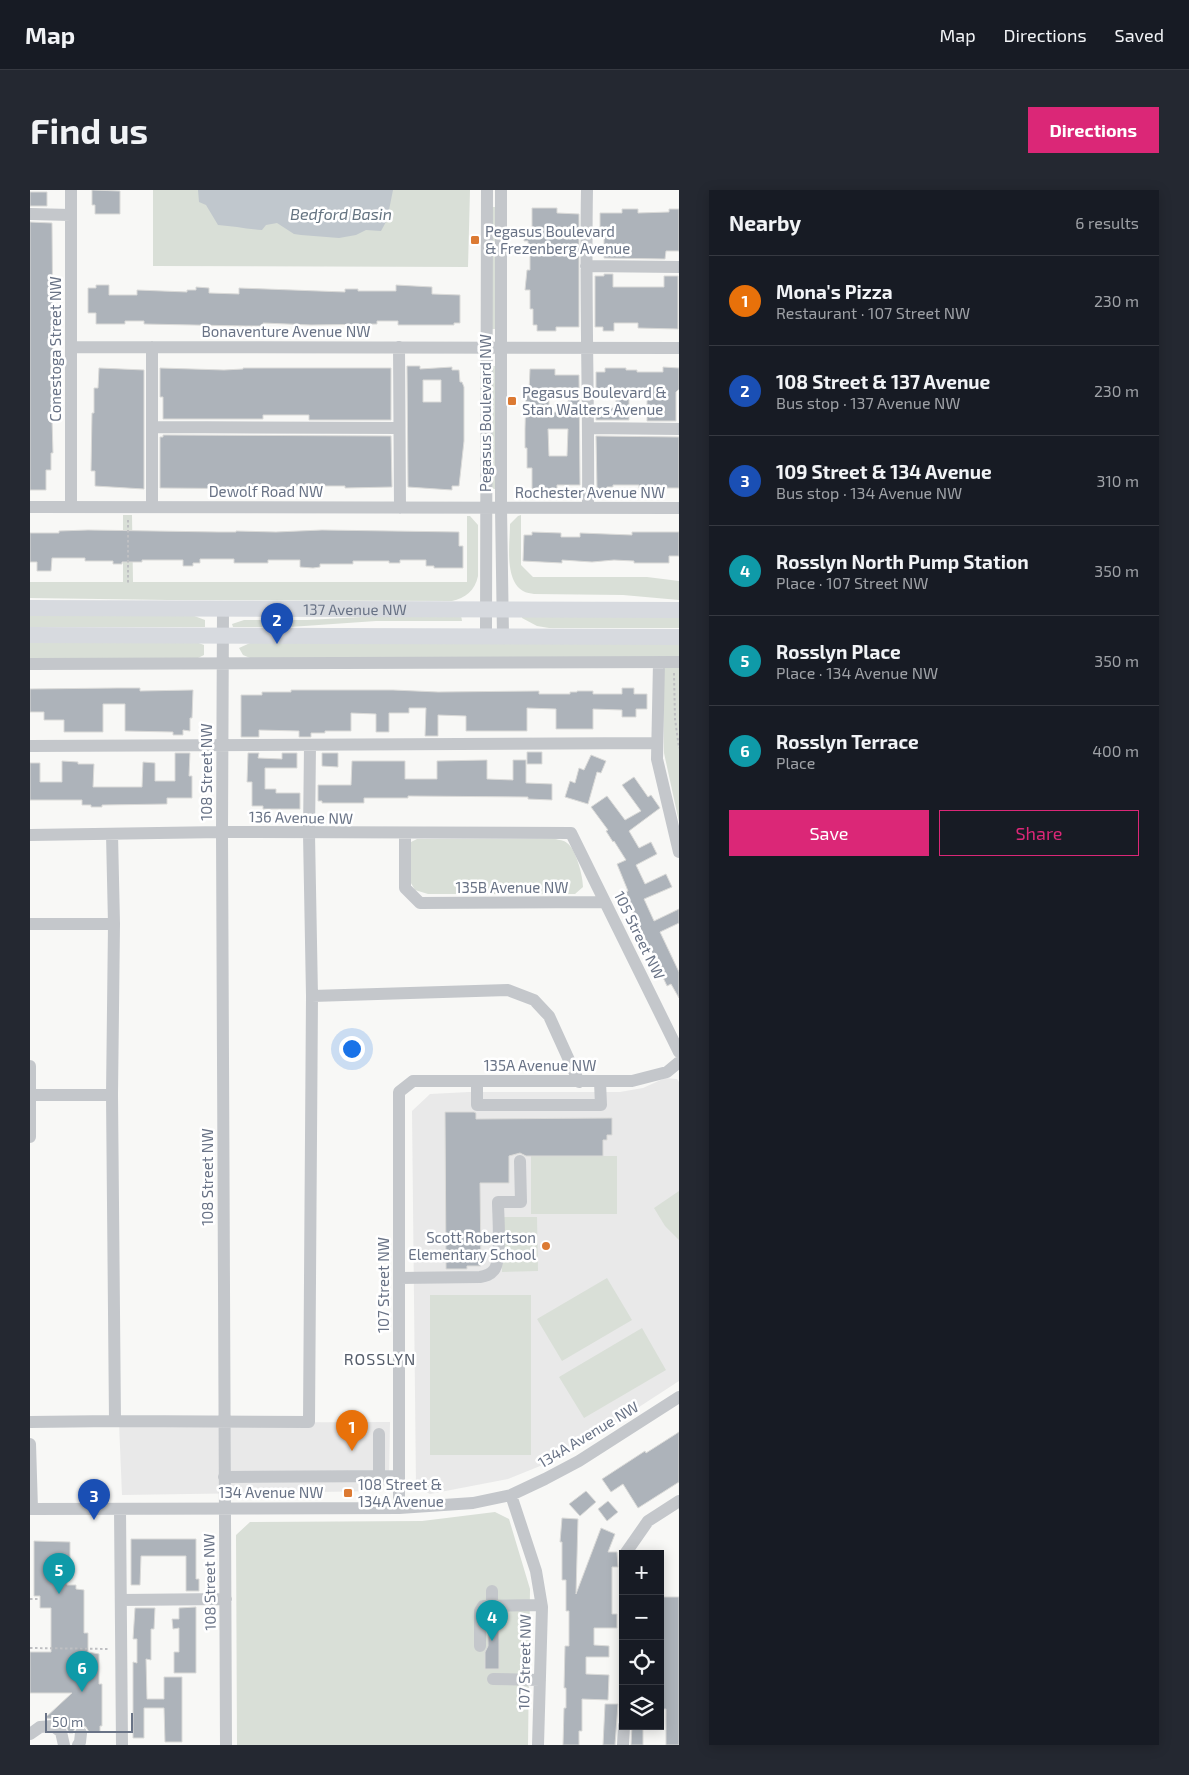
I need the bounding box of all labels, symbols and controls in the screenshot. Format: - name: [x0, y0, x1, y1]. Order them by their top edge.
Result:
- text: Map: [25, 20, 75, 49]
- text: Map: [939, 24, 976, 46]
- text: Directions: [1004, 24, 1087, 46]
- text: Saved: [1115, 24, 1164, 46]
- button: Directions: [1028, 107, 1159, 153]
- text: Find us: [30, 109, 148, 151]
- water label: Bedford Basin: [290, 204, 392, 223]
- text: Nearby: [729, 210, 801, 235]
- text: 6 results: [1075, 213, 1139, 232]
- place label: Pegasus Boulevard & Frezenberg Avenue: [485, 222, 630, 257]
- marker: Pegasus Boulevard & Frezenberg Avenue: [469, 234, 481, 246]
- street label: Conestoga Street NW: [46, 276, 64, 422]
- text: Mona's Pizza: [776, 280, 893, 303]
- text: 1: [742, 291, 748, 310]
- text: 230 m: [1094, 291, 1139, 310]
- text: Restaurant · 107 Street NW: [776, 303, 970, 322]
- street label: Bonaventure Avenue NW: [202, 322, 370, 340]
- street label: Pegasus Boulevard NW: [476, 334, 494, 492]
- text: 108 Street & 137 Avenue: [776, 370, 990, 393]
- text: 2: [740, 381, 750, 400]
- text: 230 m: [1094, 381, 1139, 400]
- place label: Pegasus Boulevard & Stan Walters Avenue: [522, 383, 667, 418]
- text: Bus stop · 137 Avenue NW: [776, 393, 961, 412]
- marker: Pegasus Boulevard & Stan Walters Avenue: [506, 395, 518, 407]
- text: 109 Street & 134 Avenue: [776, 460, 992, 483]
- text: 3: [740, 471, 750, 490]
- text: 310 m: [1097, 471, 1139, 490]
- street label: Dewolf Road NW: [209, 482, 323, 500]
- street label: Rochester Avenue NW: [515, 483, 665, 501]
- text: Bus stop · 134 Avenue NW: [776, 483, 962, 502]
- text: Rosslyn North Pump Station: [776, 550, 1029, 573]
- text: 4: [740, 561, 750, 580]
- text: 350 m: [1094, 561, 1139, 580]
- text: Place · 107 Street NW: [776, 573, 928, 592]
- street label: 137 Avenue NW: [303, 600, 407, 618]
- pin: 2: [261, 603, 293, 644]
- text: Rosslyn Place: [776, 640, 901, 663]
- text: 5: [741, 651, 749, 670]
- text: 350 m: [1094, 651, 1139, 670]
- text: Place · 134 Avenue NW: [776, 663, 938, 682]
- street label: 108 Street NW: [197, 723, 215, 821]
- text: Rosslyn Terrace: [776, 730, 919, 753]
- text: 6: [740, 741, 750, 760]
- text: 400 m: [1092, 741, 1139, 760]
- text: Place: [776, 753, 815, 772]
- street label: 136 Avenue NW: [249, 807, 353, 827]
- button: Save: [729, 810, 929, 856]
- button: Share: [939, 810, 1139, 856]
- street label: 135B Avenue NW: [455, 878, 569, 896]
- street label: 105 Street NW: [611, 888, 669, 982]
- your location: [339, 1036, 365, 1062]
- street label: 135A Avenue NW: [484, 1056, 596, 1074]
- street label: 108 Street NW: [198, 1128, 216, 1226]
- place label: Scott Robertson Elementary School: [408, 1228, 537, 1263]
- street label: 107 Street NW: [374, 1237, 392, 1333]
- marker: Scott Robertson Elementary School: [540, 1240, 552, 1252]
- district label: ROSSLYN: [344, 1349, 416, 1368]
- street label: 134A Avenue NW: [535, 1397, 641, 1471]
- pin: 1: [336, 1410, 368, 1451]
- place label: 108 Street & 134A Avenue: [358, 1475, 444, 1510]
- pin: 3: [78, 1479, 110, 1520]
- street label: 134 Avenue NW: [219, 1483, 323, 1501]
- marker: 108 Street & 134A Avenue: [342, 1487, 354, 1499]
- street label: 108 Street NW: [199, 1533, 219, 1631]
- map controls: [619, 1550, 664, 1730]
- button: +: [619, 1550, 664, 1595]
- pin: 5: [43, 1553, 75, 1594]
- button: −: [619, 1595, 664, 1640]
- pin: 4: [476, 1600, 508, 1641]
- street label: 107 Street NW: [514, 1614, 534, 1710]
- button: locate: [619, 1640, 664, 1685]
- pin: 6: [66, 1651, 98, 1692]
- button: layers: [619, 1685, 664, 1730]
- scale bar: [45, 1710, 132, 1733]
- text: 50 m: [52, 1713, 83, 1730]

